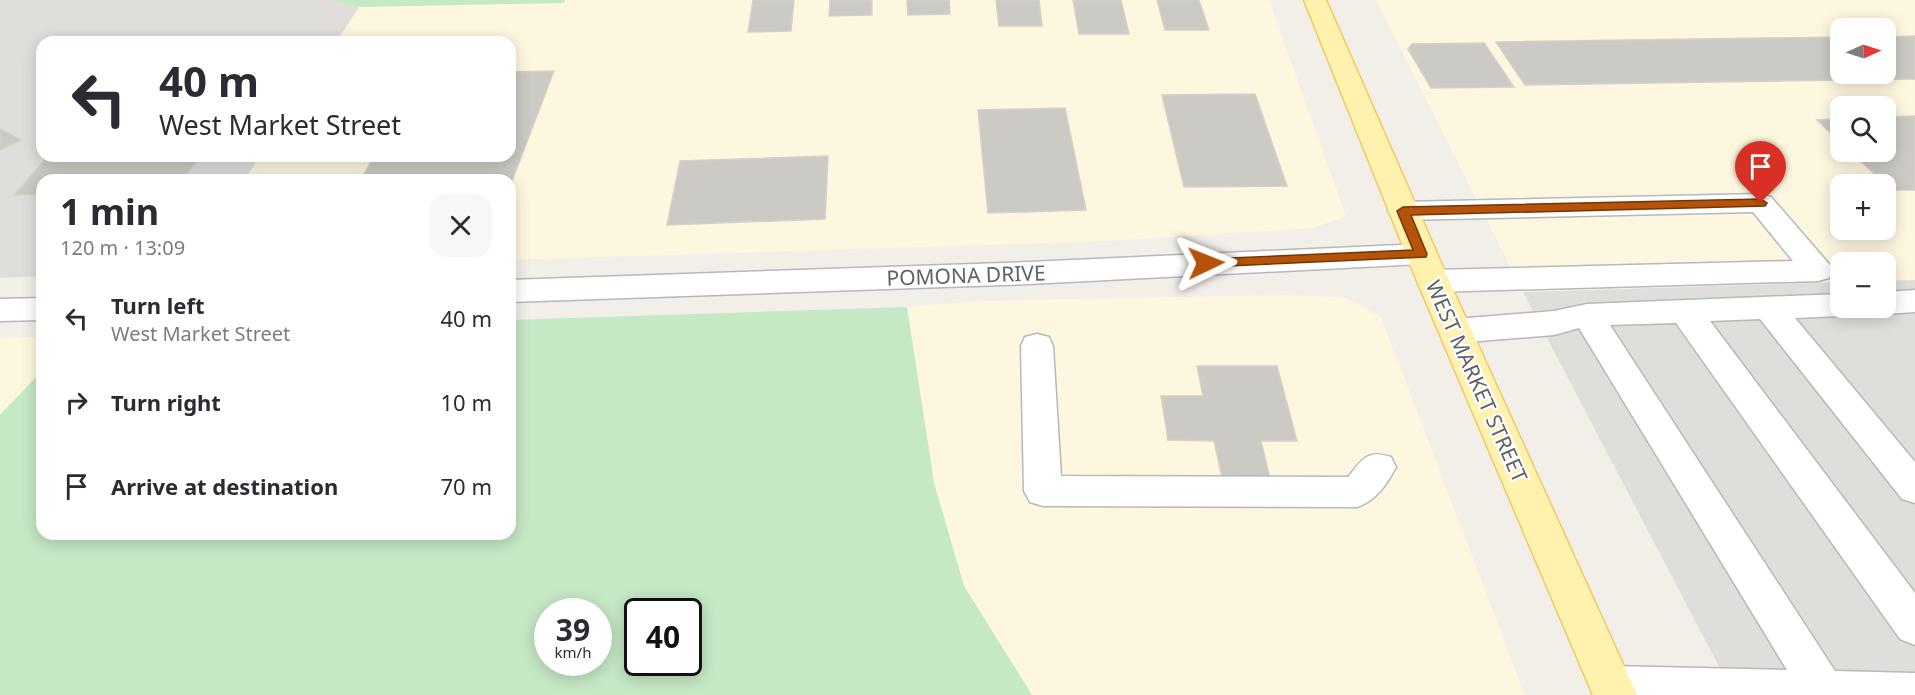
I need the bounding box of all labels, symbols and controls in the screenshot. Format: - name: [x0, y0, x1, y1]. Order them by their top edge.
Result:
- north arrow: [1830, 18, 1896, 84]
- map controls: [1830, 18, 1896, 318]
- text: 40 m: [159, 52, 259, 109]
- icon: left: [60, 60, 138, 138]
- button: search: [1830, 96, 1896, 162]
- text: West Market Street: [159, 106, 401, 143]
- pin: [1735, 141, 1786, 203]
- icon: arrive: [1744, 150, 1777, 183]
- button: +: [1830, 174, 1896, 240]
- text: 1 min: [60, 187, 159, 236]
- button: close: [429, 194, 492, 257]
- position arrow: [1174, 231, 1238, 295]
- text: 120 m · 13:09: [60, 234, 185, 261]
- button: −: [1830, 252, 1896, 318]
- street label: POMONA DRIVE: [886, 258, 1046, 292]
- street label: WEST MARKET STREET: [1420, 275, 1534, 487]
- text: Turn left: [111, 290, 205, 320]
- icon: left: [60, 302, 93, 335]
- text: 40 m: [441, 303, 492, 333]
- text: West Market Street: [111, 320, 290, 347]
- icon: right: [60, 386, 93, 419]
- text: Turn right: [111, 387, 221, 417]
- text: 10 m: [441, 387, 492, 417]
- icon: arrive: [60, 470, 93, 503]
- text: Arrive at destination: [111, 471, 338, 501]
- text: 70 m: [441, 471, 492, 501]
- speed limit sign: 40: [624, 598, 702, 676]
- text: 39: [556, 609, 590, 650]
- text: km/h: [555, 642, 591, 662]

